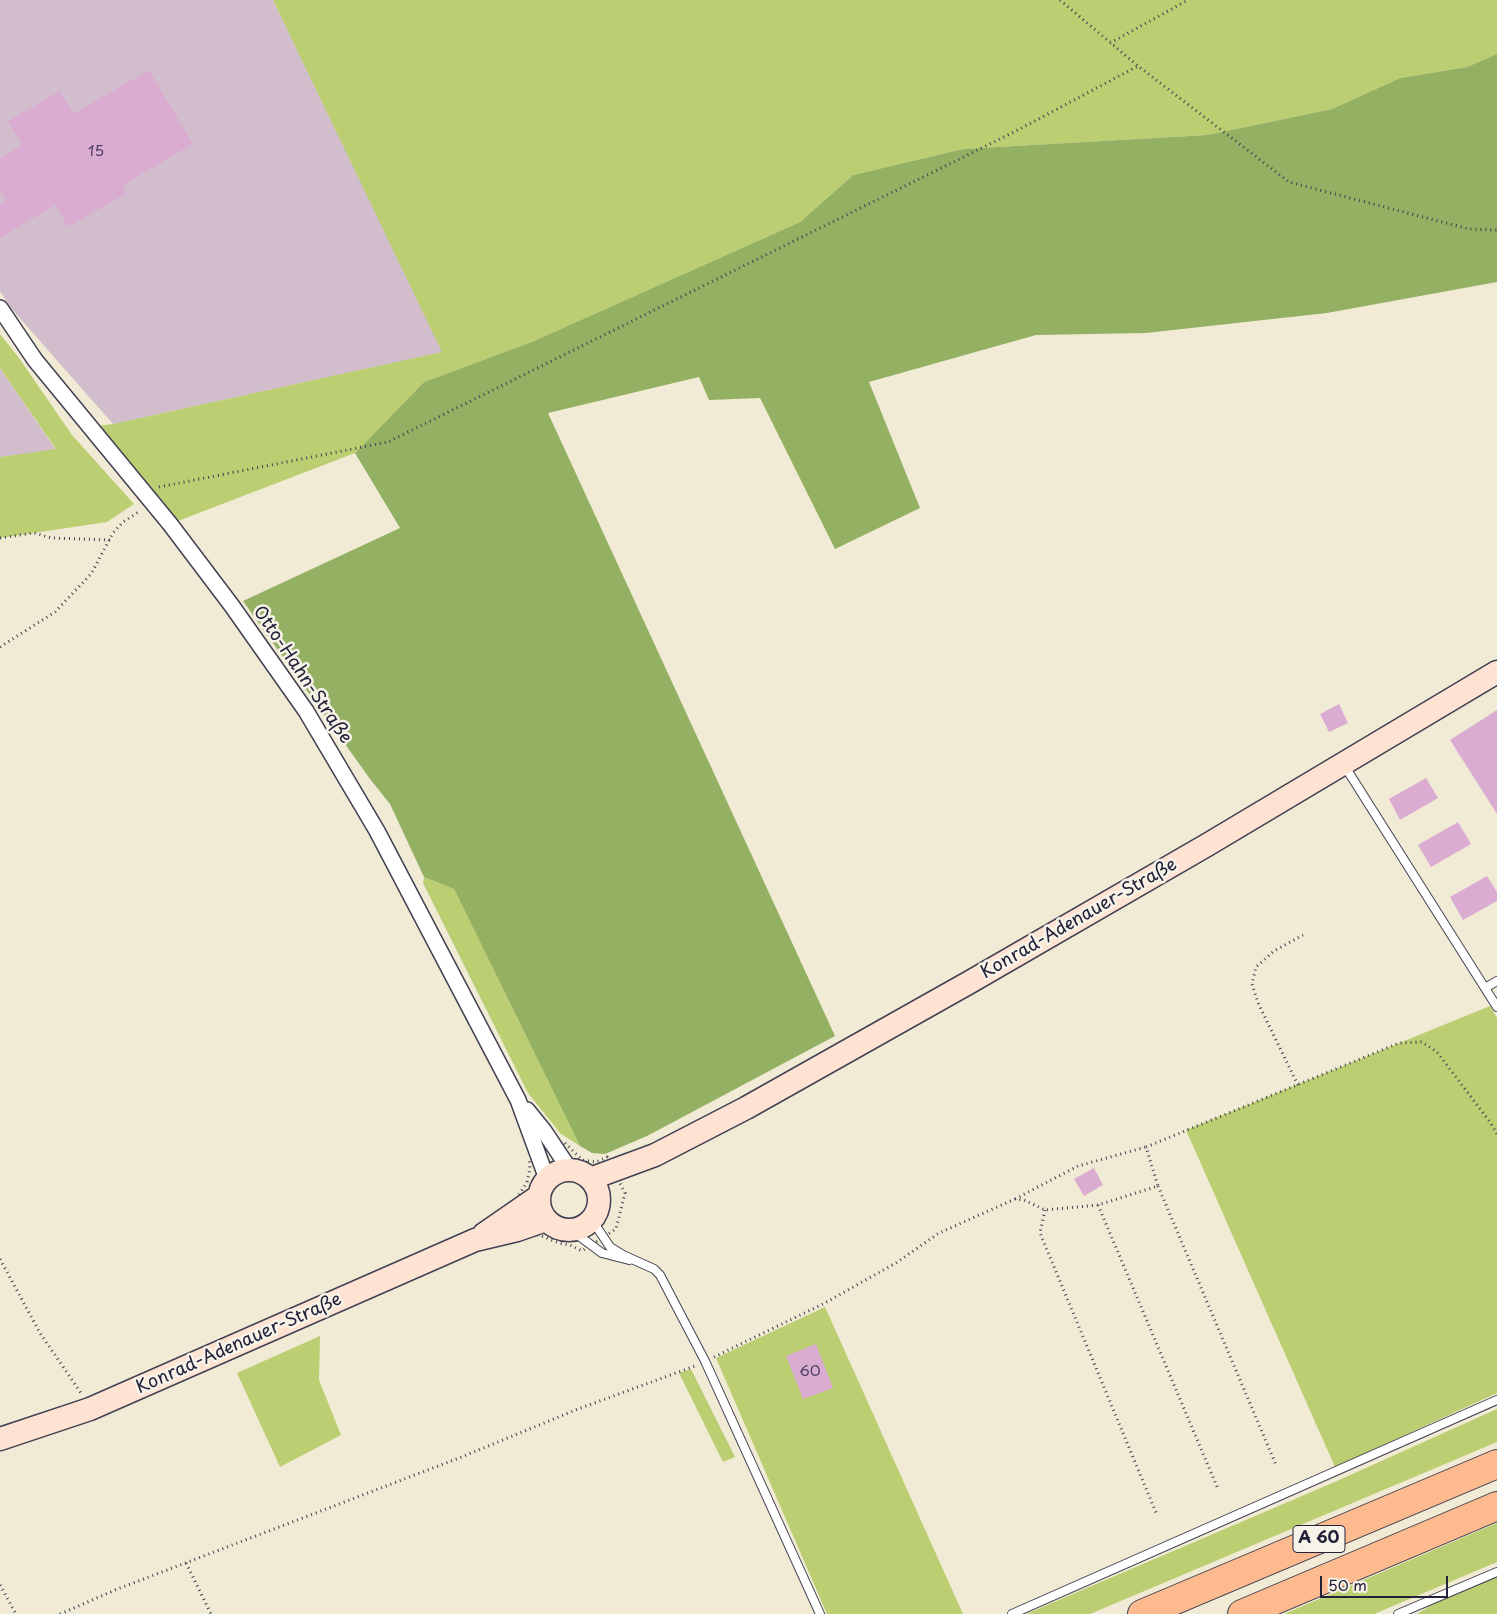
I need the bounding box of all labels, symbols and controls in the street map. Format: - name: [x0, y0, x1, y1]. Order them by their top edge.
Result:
- house number: 15: [88, 143, 104, 161]
- street label: Otto-Hahn-Straße: [248, 602, 356, 748]
- street label: Konrad-Adenauer-Straße: [977, 854, 1181, 984]
- street label: Konrad-Adenauer-Straße: [133, 1289, 345, 1399]
- house number: 60: [799, 1363, 821, 1381]
- road number: A 60: [1293, 1526, 1345, 1552]
- scale bar: [1322, 1566, 1450, 1598]
- text: 50 m: [1328, 1573, 1367, 1596]

